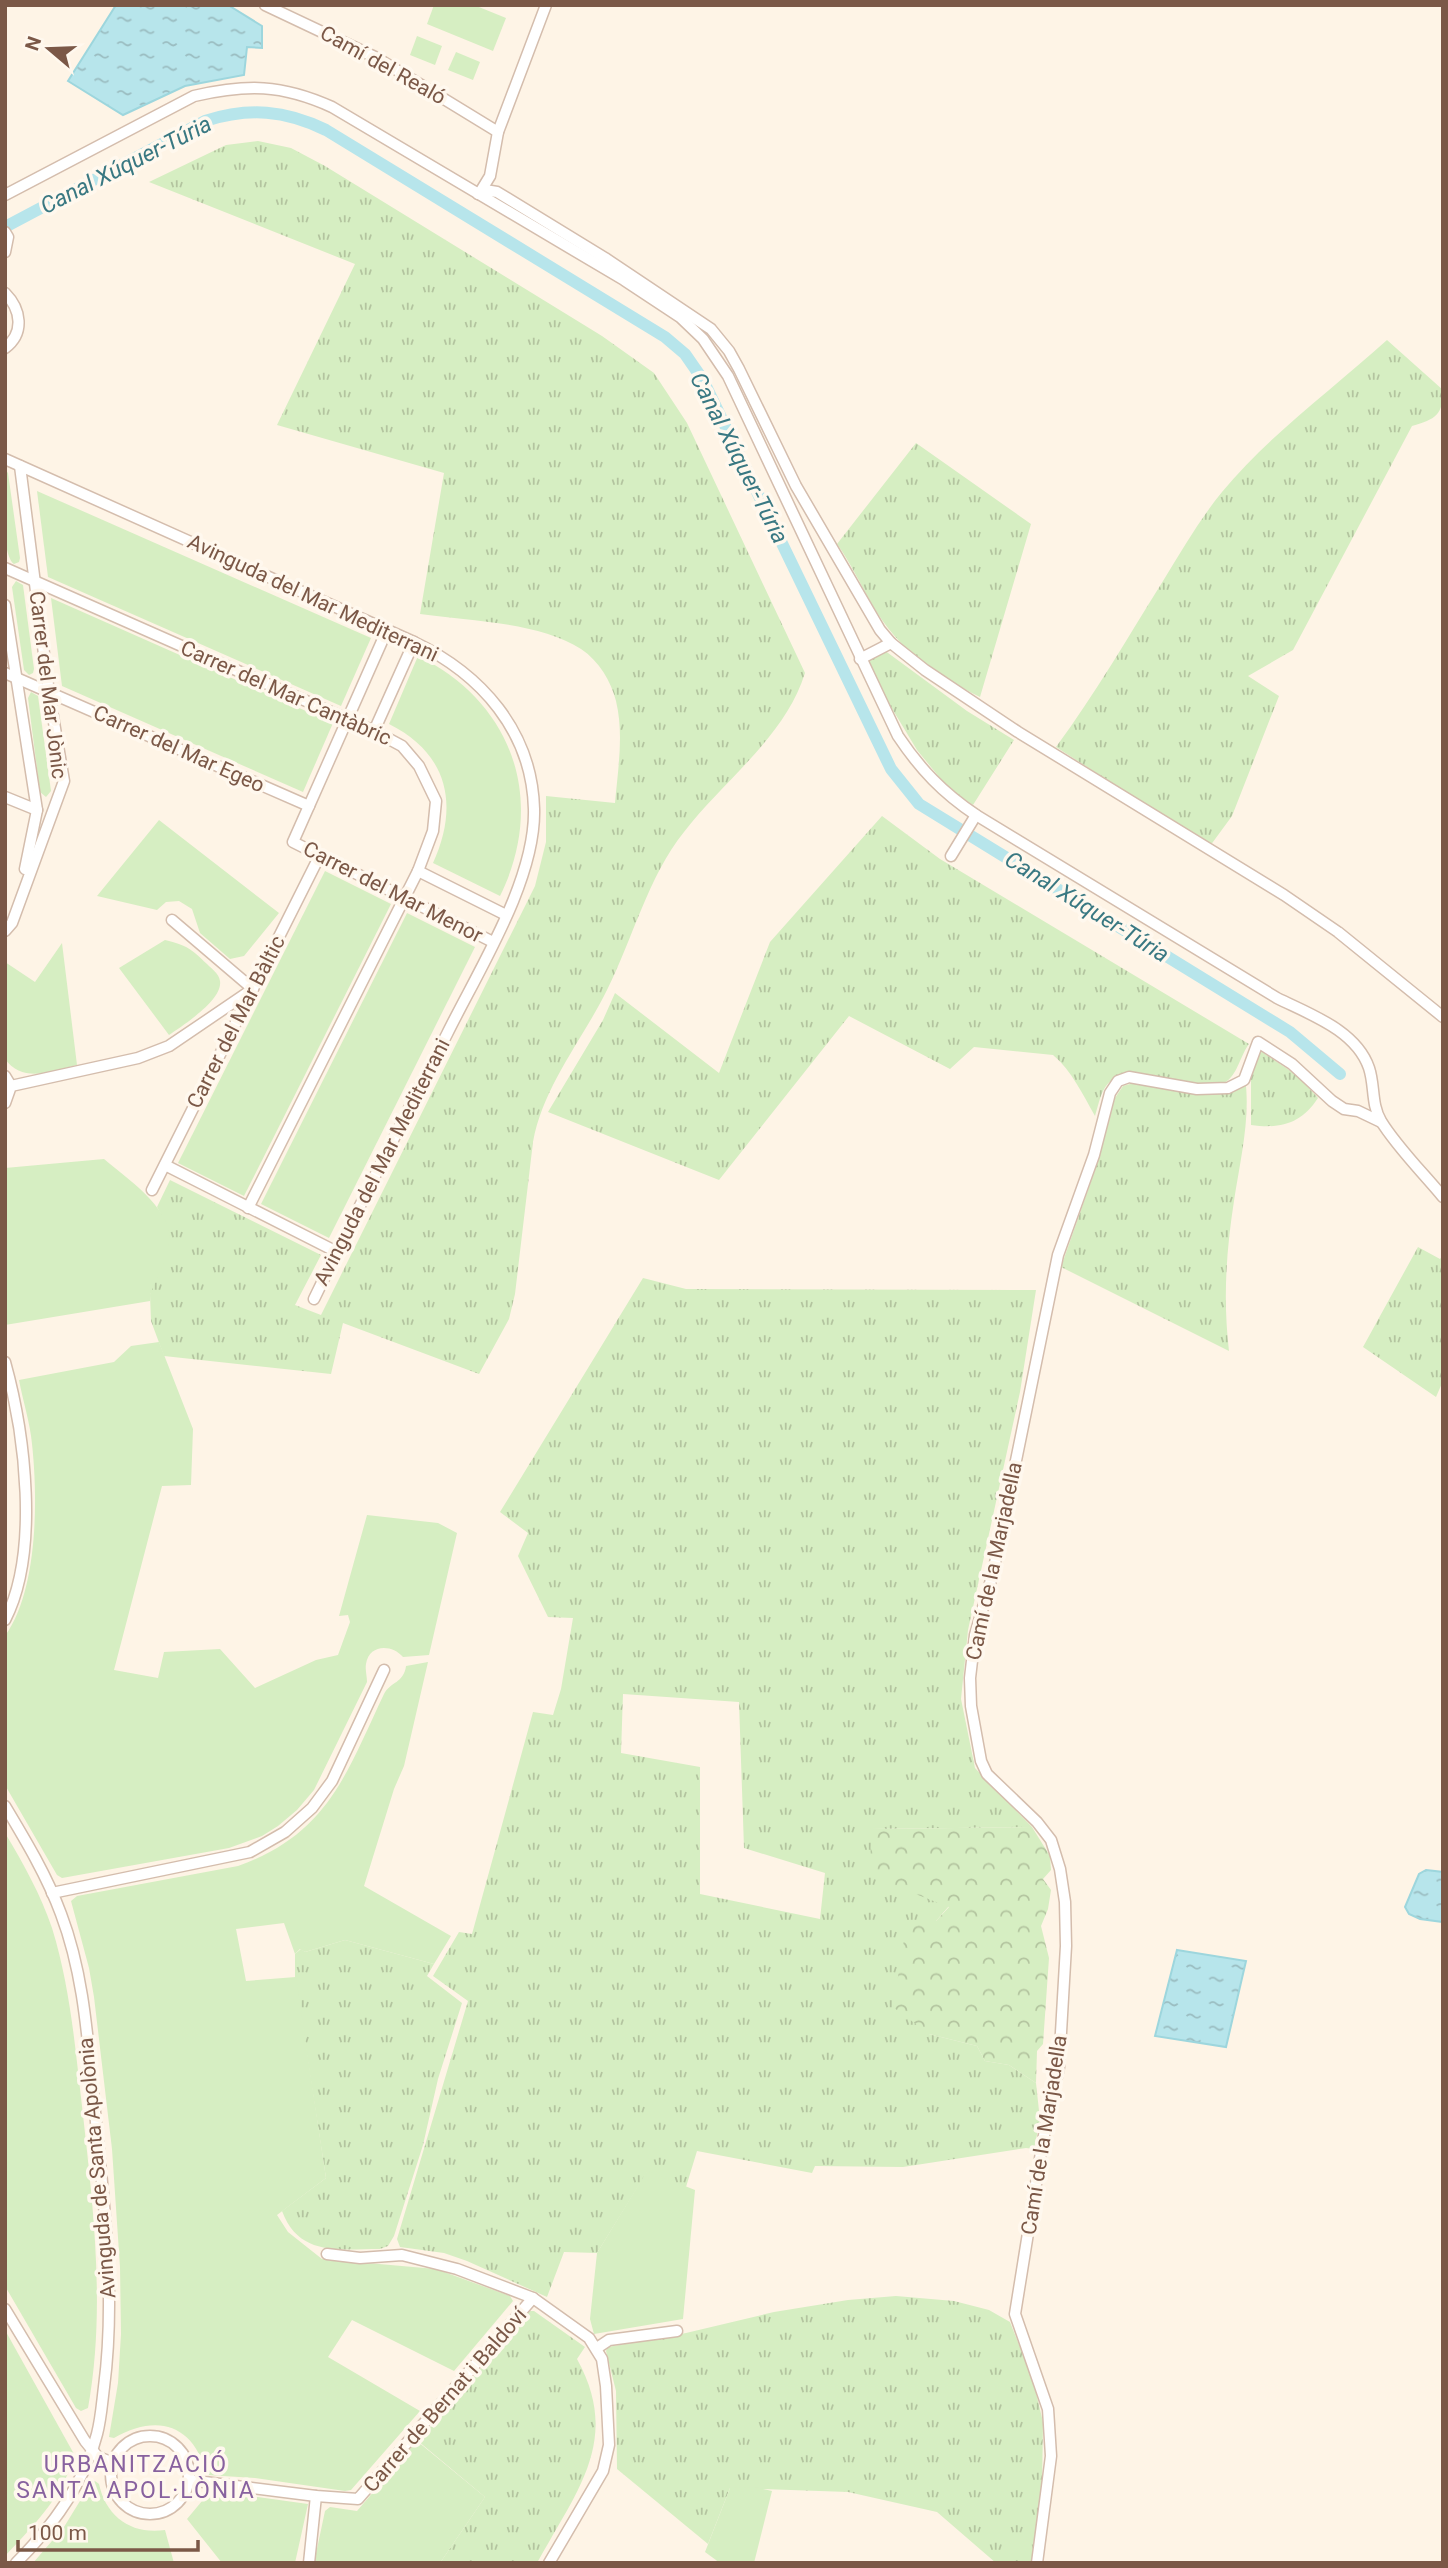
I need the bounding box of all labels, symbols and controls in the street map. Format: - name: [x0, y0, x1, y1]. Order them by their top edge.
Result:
- north arrow: [14, 14, 84, 84]
- street label: Camí del Realó: [316, 21, 450, 109]
- text: N: [20, 34, 46, 54]
- water label: Canal Xúquer-Túria: [36, 110, 216, 220]
- water label: Canal Xúquer-Túria: [684, 368, 794, 548]
- street label: Avinguda del Mar Mediterrani: [184, 529, 442, 667]
- street label: Carrer del Mar Jònic: [25, 590, 71, 780]
- street label: Carrer del Mar Cantàbric: [177, 636, 395, 750]
- street label: Carrer del Mar Egeo: [90, 700, 268, 798]
- street label: Carrer del Mar Menor: [299, 836, 487, 948]
- water label: Canal Xúquer-Túria: [1000, 846, 1174, 968]
- street label: Carrer del Mar Bàltic: [182, 932, 290, 1112]
- street label: Avinguda del Mar Mediterrani: [309, 1035, 455, 1289]
- street label: Camí de la Marjadella: [961, 1460, 1027, 1662]
- street label: Camí de la Marjadella: [1016, 2033, 1072, 2237]
- street label: Avinguda de Santa Apolònia: [74, 2037, 120, 2299]
- street label: Carrer de Bernat i Baldoví: [358, 2302, 532, 2497]
- district label: URBANITZACIÓ SANTA APOL·LÒNIA: [16, 2450, 256, 2504]
- scale bar: [18, 2508, 198, 2552]
- text: 100 m: [28, 2521, 87, 2545]

